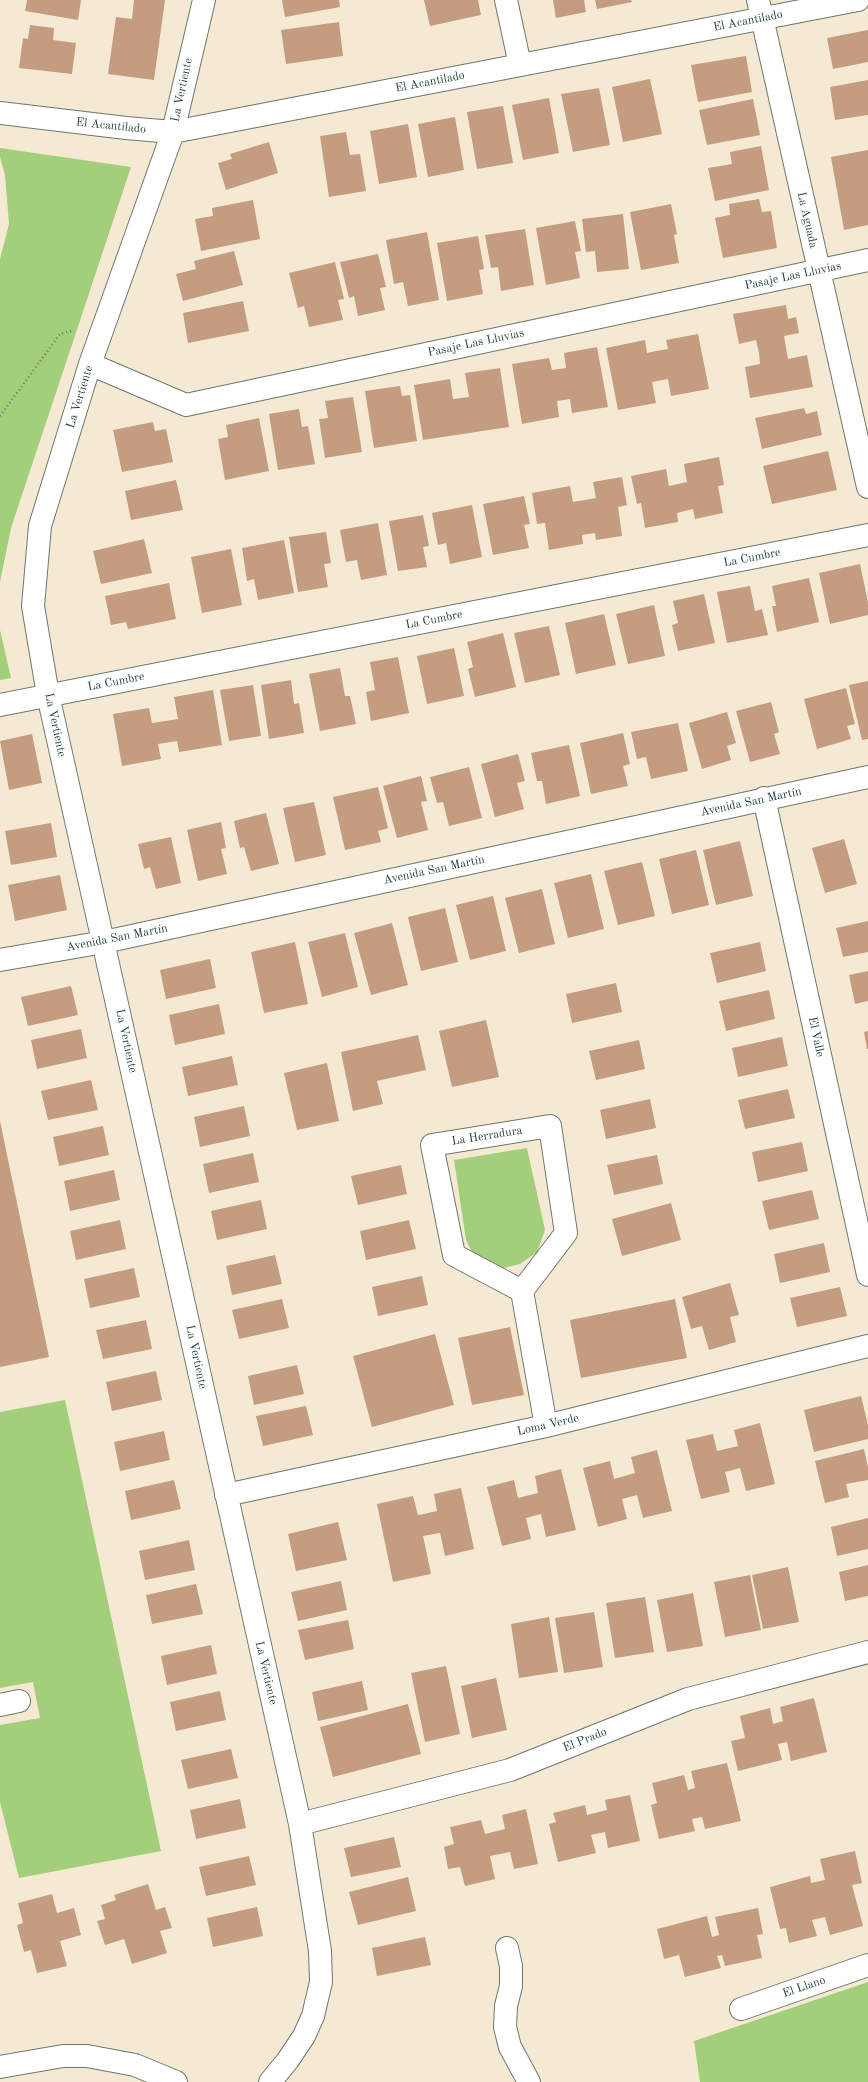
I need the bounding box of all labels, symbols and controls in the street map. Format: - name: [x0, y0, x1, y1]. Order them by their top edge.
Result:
- street label: El Acantilado: [712, 7, 784, 35]
- street label: La Vertiente: [168, 57, 196, 123]
- street label: El Acantilado: [394, 68, 466, 96]
- street label: El Acantilado: [75, 115, 147, 137]
- street label: La Aguada: [794, 190, 820, 250]
- street label: Pasaje Las Lluvias: [743, 259, 843, 293]
- street label: Pasaje Las Lluvias: [426, 326, 526, 360]
- street label: La Vertiente: [64, 364, 96, 430]
- street label: La Cumbre: [722, 545, 782, 571]
- street label: La Cumbre: [404, 607, 464, 633]
- street label: La Cumbre: [86, 669, 146, 695]
- street label: La Vertiente: [41, 692, 69, 758]
- street label: Avenida San Martín: [699, 784, 803, 820]
- street label: Avenida San Martín: [382, 852, 486, 888]
- street label: Avenida San Martín: [65, 921, 169, 955]
- street label: La Vertiente: [112, 1008, 140, 1074]
- street label: El Valle: [805, 1015, 827, 1059]
- street label: La Herradura: [451, 1123, 523, 1149]
- street label: La Vertiente: [182, 1324, 210, 1390]
- street label: Loma Verde: [516, 1411, 580, 1439]
- street label: La Vertiente: [252, 1640, 280, 1706]
- street label: El Prado: [561, 1725, 609, 1755]
- street label: El Llano: [781, 1973, 827, 2001]

